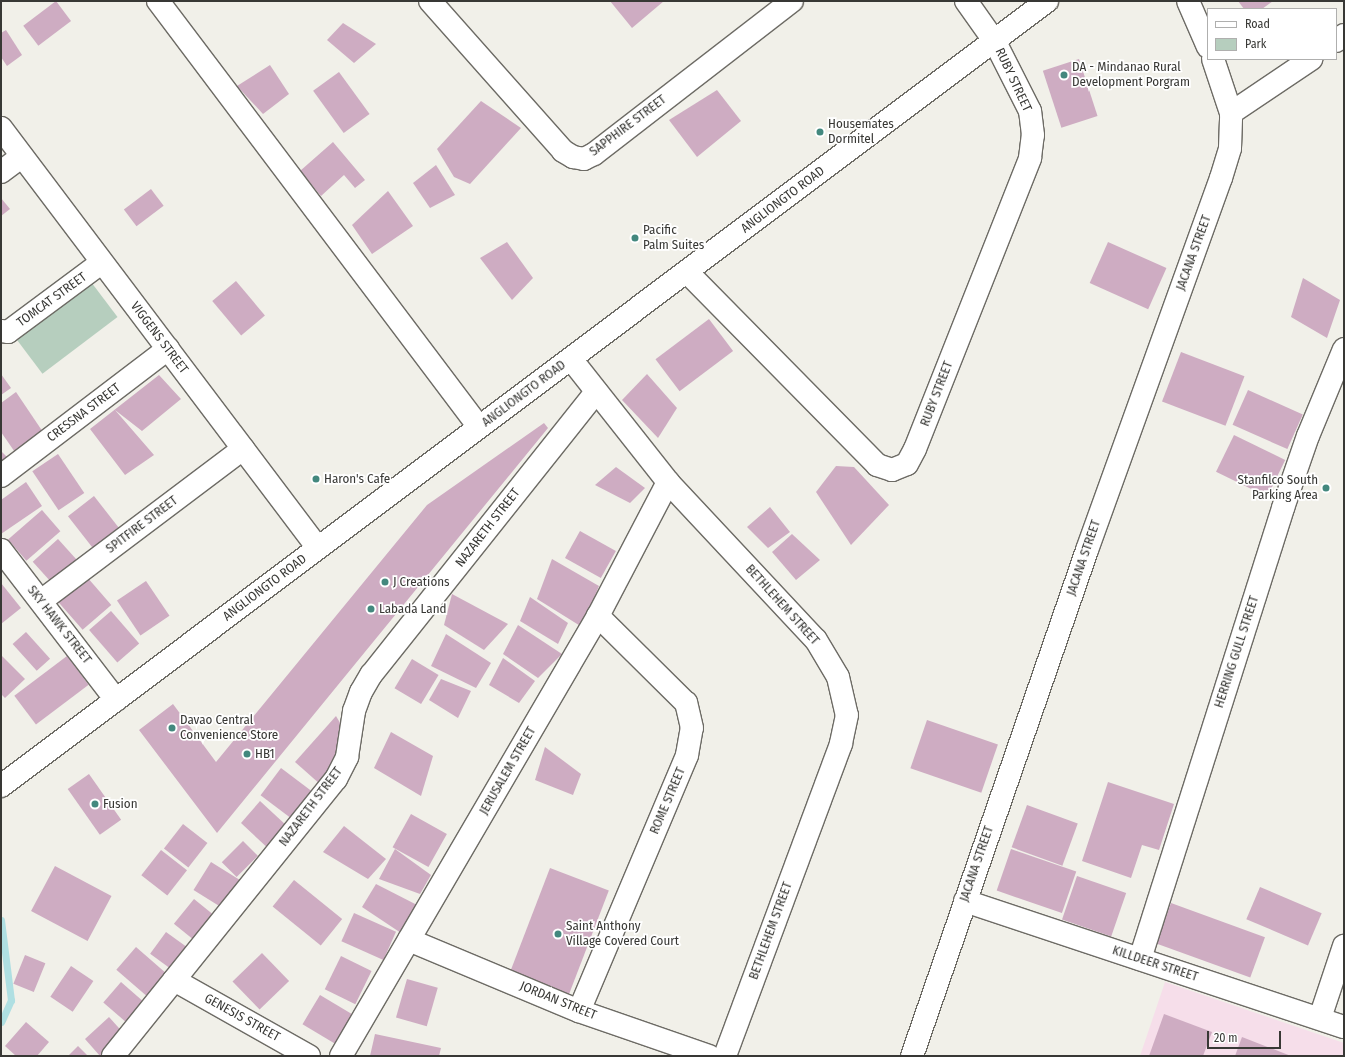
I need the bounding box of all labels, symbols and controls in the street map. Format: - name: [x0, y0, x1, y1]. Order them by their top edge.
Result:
- legend: [1207, 8, 1337, 60]
- text: Road: [1245, 17, 1270, 31]
- text: Park: [1245, 37, 1266, 51]
- street label: RUBY STREET: [991, 46, 1035, 114]
- place label: DA - Mindanao Rural Development Porgram: [1072, 60, 1190, 91]
- marker: DA - Mindanao Rural Development Porgram: [1059, 70, 1069, 80]
- street label: SAPPHIRE STREET: [587, 92, 669, 160]
- place label: Housemates Dormitel: [828, 117, 894, 148]
- marker: Housemates Dormitel: [815, 127, 825, 137]
- street label: ANGLIONGTO ROAD: [738, 163, 828, 237]
- street label: JACANA STREET: [1173, 213, 1215, 293]
- place label: Pacific Palm Suites: [643, 223, 704, 254]
- marker: Pacific Palm Suites: [630, 233, 640, 243]
- street label: TOMCAT STREET: [14, 270, 90, 330]
- street label: VIGGENS STREET: [127, 299, 191, 377]
- street label: ANGLIONGTO ROAD: [479, 357, 569, 431]
- street label: RUBY STREET: [917, 359, 957, 429]
- street label: CRESSNA STREET: [44, 380, 124, 446]
- place label: Haron's Cafe: [324, 471, 390, 487]
- place label: Stanfilco South Parking Area: [1238, 473, 1318, 504]
- marker: Haron's Cafe: [311, 474, 321, 484]
- marker: Stanfilco South Parking Area: [1321, 483, 1331, 493]
- street label: NAZARETH STREET: [453, 486, 523, 570]
- street label: SPITFIRE STREET: [103, 493, 181, 557]
- street label: JACANA STREET: [1064, 518, 1104, 598]
- street label: ANGLIONGTO ROAD: [220, 551, 310, 625]
- street label: BETHLEHEM STREET: [742, 562, 822, 648]
- place label: J Creations: [393, 574, 450, 590]
- marker: J Creations: [380, 577, 390, 587]
- street label: SKY HAWK STREET: [24, 583, 94, 667]
- street label: HERRING GULL STREET: [1211, 594, 1263, 710]
- place label: Labada Land: [379, 601, 446, 617]
- marker: Labada Land: [366, 604, 376, 614]
- place label: Davao Central Convenience Store: [180, 713, 278, 744]
- marker: Davao Central Convenience Store: [167, 723, 177, 733]
- street label: JERUSALEM STREET: [476, 724, 540, 818]
- place label: HB1: [255, 746, 275, 762]
- marker: HB1: [242, 749, 252, 759]
- street label: NAZARETH STREET: [276, 764, 346, 850]
- street label: ROME STREET: [647, 765, 689, 837]
- place label: Fusion: [103, 796, 138, 812]
- marker: Fusion: [90, 799, 100, 809]
- street label: JACANA STREET: [957, 824, 997, 904]
- street label: BETHLEHEM STREET: [746, 880, 796, 982]
- place label: Saint Anthony Village Covered Court: [566, 919, 679, 950]
- marker: Saint Anthony Village Covered Court: [553, 929, 563, 939]
- street label: KILLDEER STREET: [1110, 943, 1200, 985]
- street label: JORDAN STREET: [517, 979, 599, 1023]
- street label: GENESIS STREET: [201, 991, 283, 1045]
- scale bar: [1209, 1023, 1283, 1049]
- text: 20 m: [1214, 1031, 1238, 1045]

